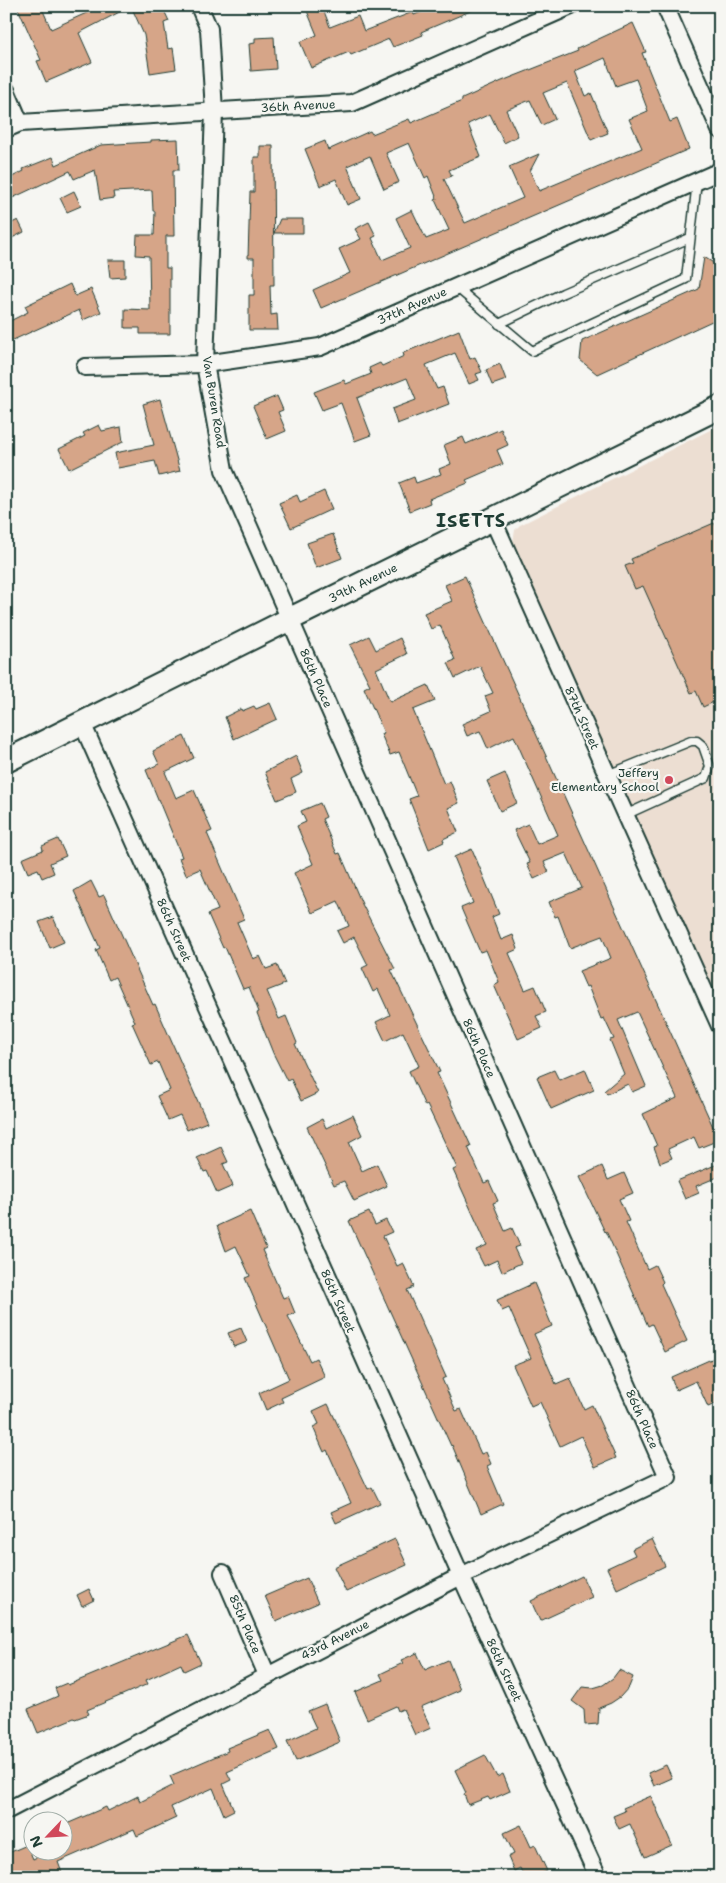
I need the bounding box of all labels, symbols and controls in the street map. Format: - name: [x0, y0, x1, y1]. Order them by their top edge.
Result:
- street label: 36th Avenue: [260, 96, 336, 116]
- street label: 37th Avenue: [375, 283, 449, 328]
- street label: Van Buren Road: [199, 355, 229, 450]
- district label: ISETTS: [436, 509, 506, 533]
- street label: 39th Avenue: [326, 559, 400, 607]
- street label: 86th Place: [296, 646, 336, 710]
- street label: 87th Street: [561, 684, 603, 752]
- place label: Jeffery Elementary School: [551, 765, 659, 795]
- marker: Jeffery Elementary School: [663, 774, 675, 786]
- street label: 86th Street: [153, 896, 195, 964]
- street label: 86th Place: [459, 1016, 499, 1080]
- street label: 86th Street: [317, 1267, 359, 1335]
- street label: 86th Place: [622, 1387, 662, 1451]
- street label: 85th Place: [225, 1592, 265, 1656]
- street label: 43rd Avenue: [298, 1616, 372, 1664]
- street label: 86th Street: [482, 1636, 526, 1704]
- north arrow: [22, 1810, 72, 1860]
- text: N: [26, 1833, 47, 1850]

